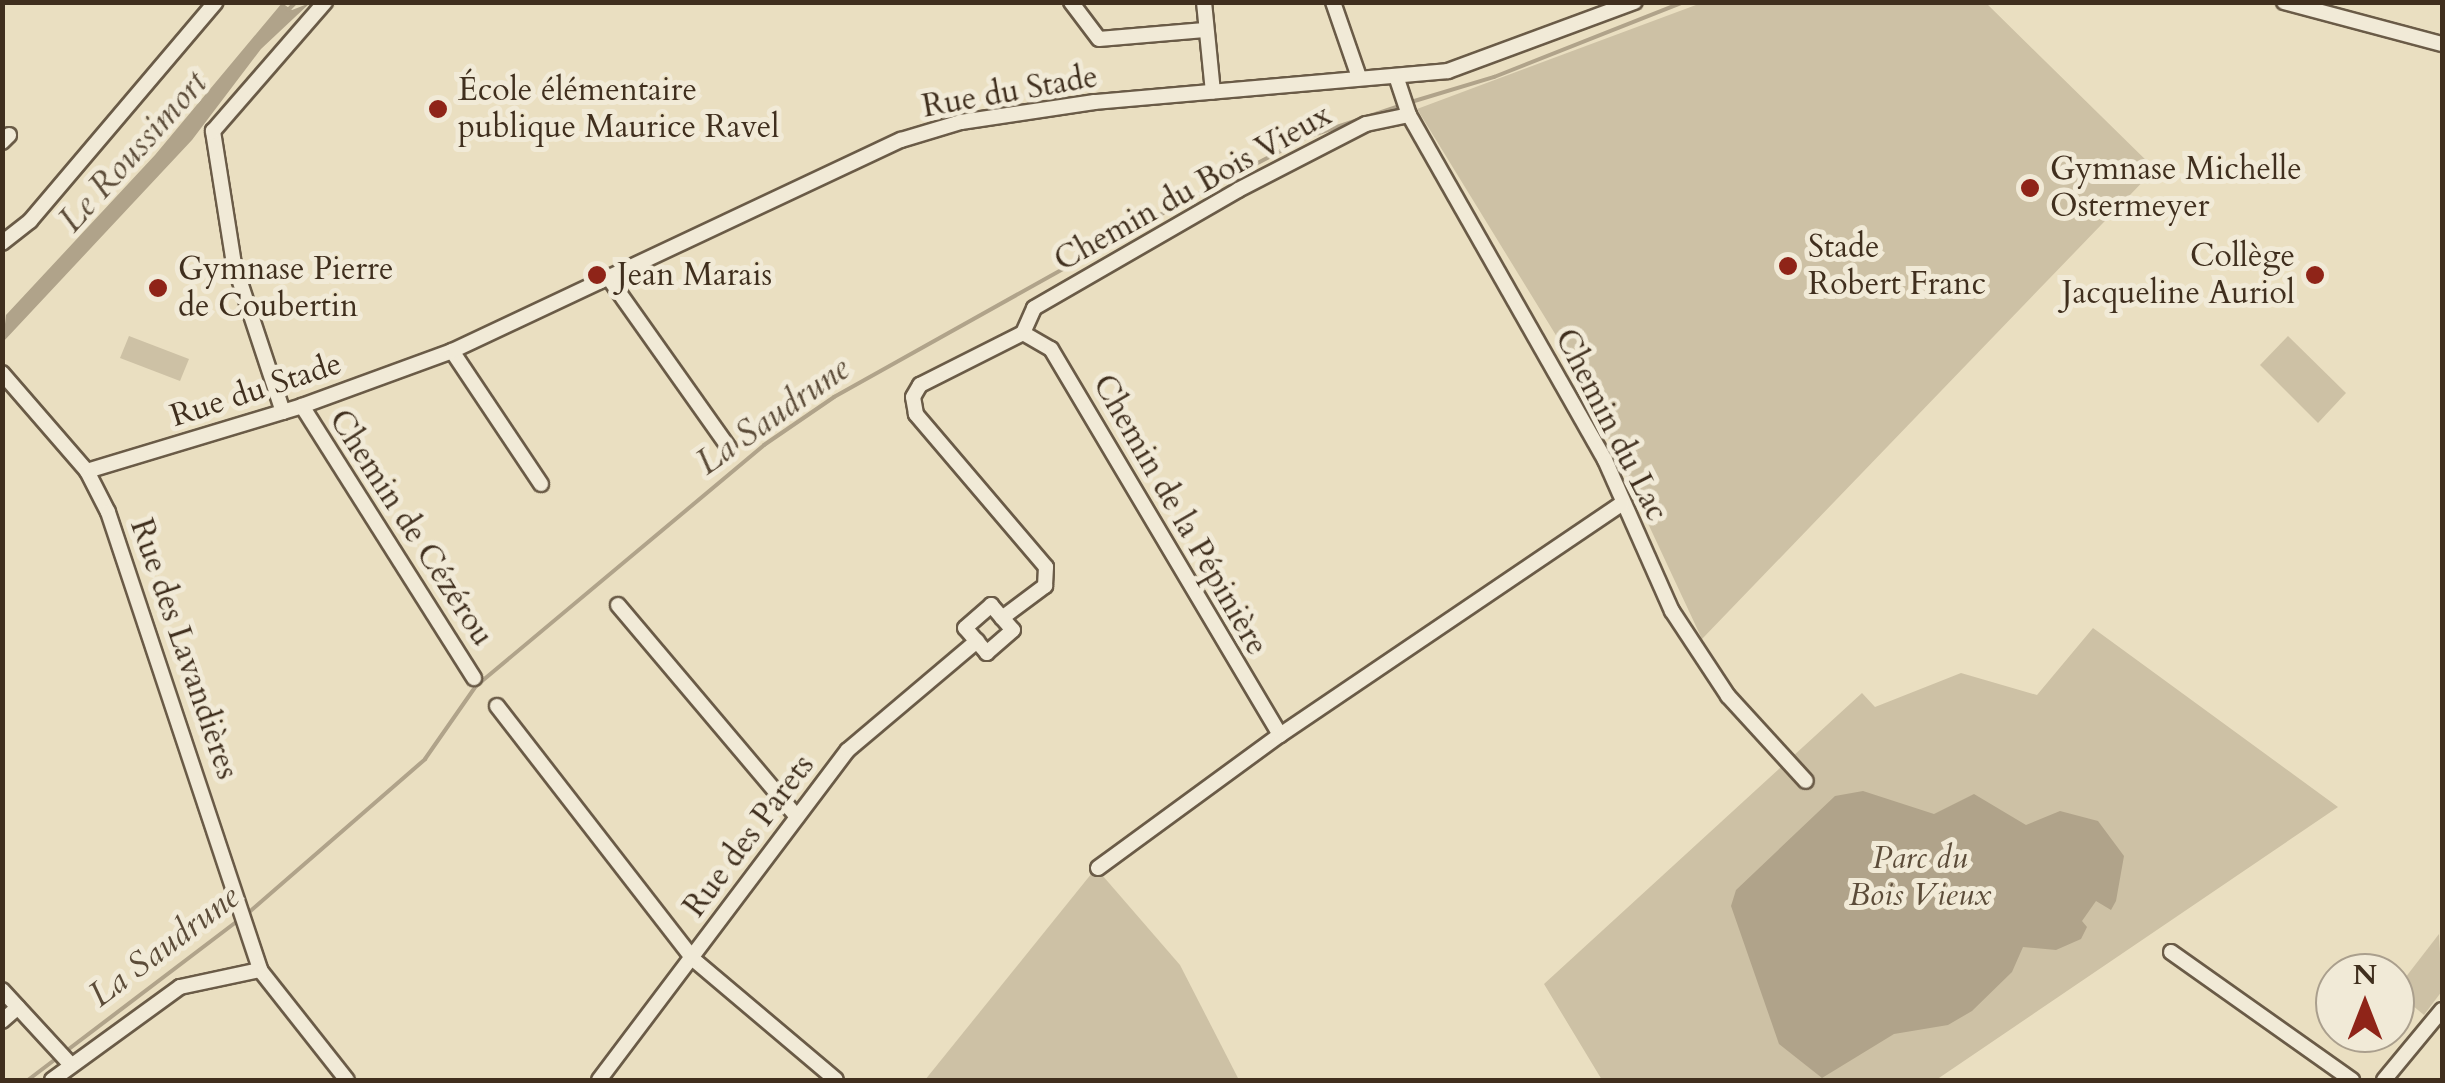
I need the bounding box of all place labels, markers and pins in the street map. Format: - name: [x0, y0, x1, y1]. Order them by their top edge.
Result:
- place label: École élémentaire publique Maurice Ravel: [458, 72, 779, 147]
- marker: École élémentaire publique Maurice Ravel: [427, 98, 449, 120]
- place label: Gymnase Michelle Ostermeyer: [2050, 151, 2302, 226]
- marker: Gymnase Michelle Ostermeyer: [2019, 177, 2041, 199]
- place label: Stade Robert Franc: [1808, 229, 1986, 304]
- place label: Collège Jacqueline Auriol: [2062, 238, 2295, 313]
- place label: Gymnase Pierre de Coubertin: [178, 251, 393, 326]
- marker: Stade Robert Franc: [1777, 255, 1799, 277]
- place label: Jean Marais: [617, 256, 772, 294]
- marker: Jean Marais: [586, 264, 608, 286]
- marker: Collège Jacqueline Auriol: [2304, 264, 2326, 286]
- marker: Gymnase Pierre de Coubertin: [147, 277, 169, 299]

